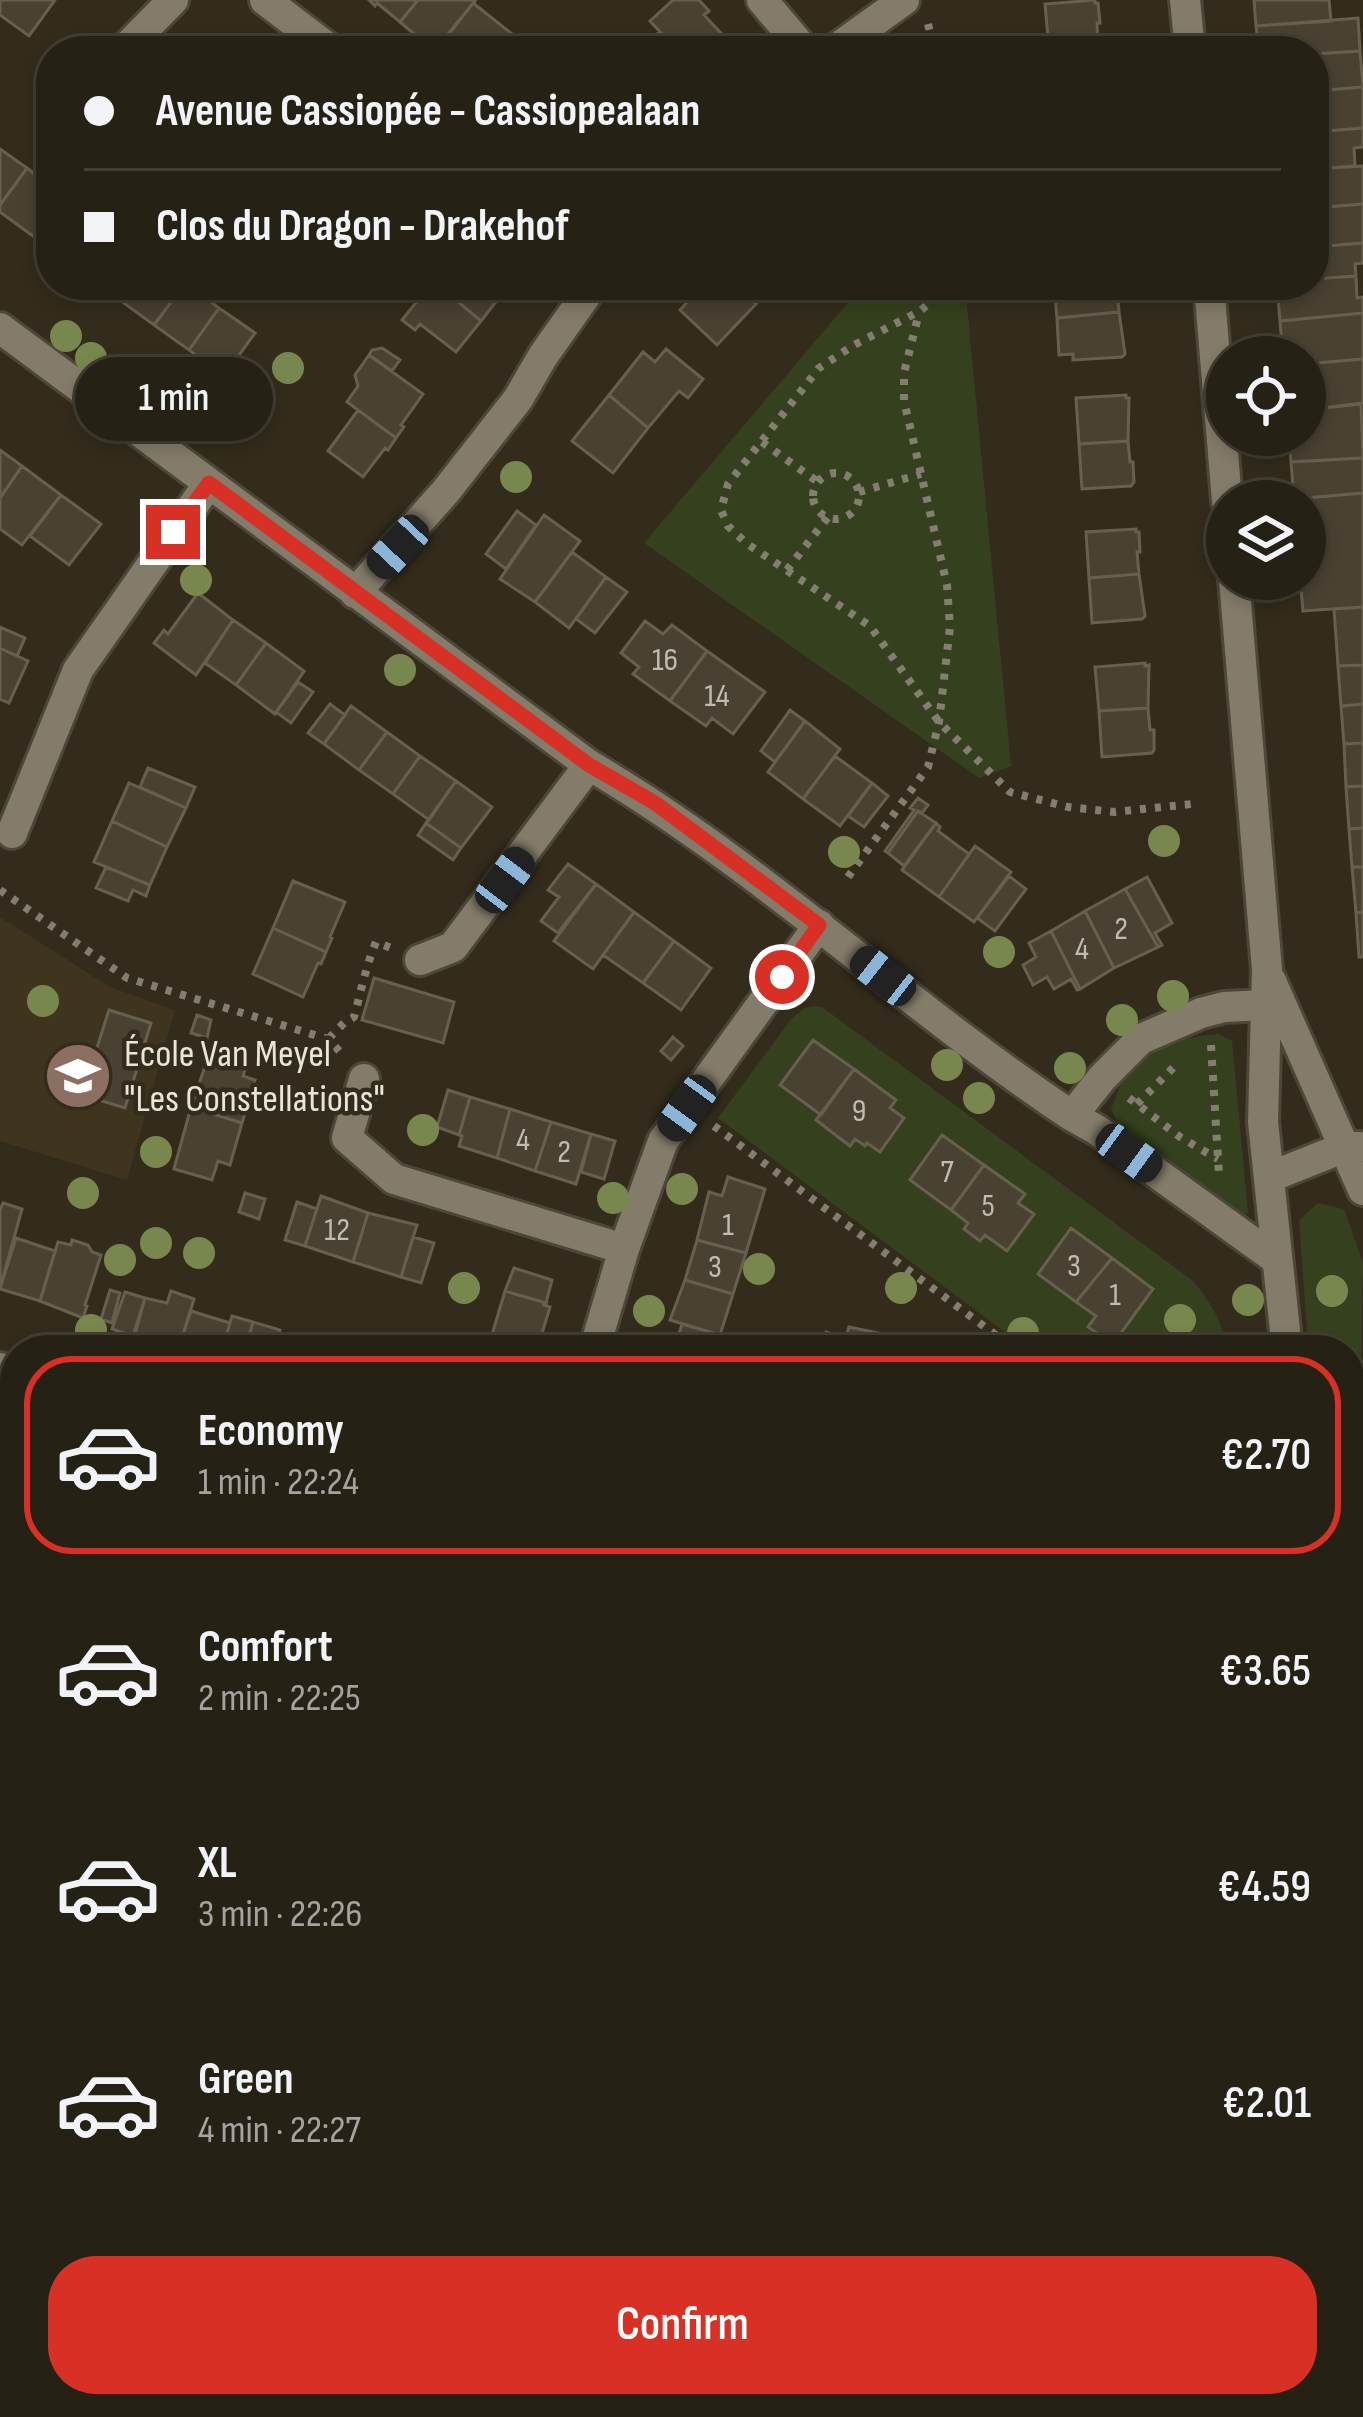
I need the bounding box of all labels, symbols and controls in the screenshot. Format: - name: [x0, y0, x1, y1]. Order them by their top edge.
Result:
- text: Avenue Cassiopée - Cassiopealaan: [156, 84, 700, 139]
- text: Clos du Dragon - Drakehof: [156, 199, 569, 254]
- map controls: [1206, 336, 1326, 600]
- button: locate: [1206, 336, 1326, 456]
- callout: 1 min: [74, 358, 272, 442]
- text: 1 min: [139, 375, 209, 422]
- button: layers: [1206, 480, 1326, 600]
- route end: [146, 505, 200, 559]
- car: [360, 508, 436, 586]
- house number: 16: [652, 640, 678, 680]
- house number: 14: [704, 676, 730, 716]
- car: [469, 840, 541, 920]
- house number: 2: [1114, 909, 1128, 949]
- house number: 4: [1075, 929, 1089, 969]
- car: [844, 940, 922, 1012]
- route start: [755, 950, 809, 1004]
- place label: École Van Meyel "Les Constellations": [124, 1031, 385, 1123]
- school or university icon: École Van Meyel "Les Constellations": [43, 1041, 113, 1111]
- car: [651, 1068, 723, 1148]
- house number: 9: [852, 1091, 866, 1131]
- car: [1089, 1117, 1169, 1189]
- house number: 4: [516, 1120, 530, 1160]
- house number: 2: [557, 1132, 571, 1172]
- house number: 7: [940, 1152, 954, 1192]
- house number: 5: [981, 1186, 995, 1226]
- house number: 1: [722, 1205, 734, 1245]
- house number: 12: [324, 1210, 350, 1250]
- house number: 3: [1067, 1246, 1081, 1286]
- house number: 3: [708, 1247, 722, 1287]
- house number: 1: [1109, 1275, 1121, 1315]
- icon: car: [54, 1401, 162, 1509]
- text: Economy: [198, 1404, 344, 1459]
- text: €2.70: [1221, 1428, 1311, 1483]
- text: 1 min · 22:24: [198, 1459, 359, 1506]
- icon: car: [54, 1617, 162, 1725]
- text: Comfort: [198, 1620, 333, 1675]
- text: €3.65: [1220, 1644, 1311, 1699]
- text: 2 min · 22:25: [198, 1675, 361, 1722]
- icon: car: [54, 1833, 162, 1941]
- text: XL: [198, 1836, 237, 1891]
- text: €4.59: [1217, 1860, 1311, 1915]
- text: 3 min · 22:26: [198, 1891, 362, 1938]
- icon: car: [54, 2049, 162, 2157]
- text: Green: [198, 2052, 294, 2107]
- text: €2.01: [1222, 2076, 1311, 2131]
- text: 4 min · 22:27: [198, 2107, 361, 2154]
- button: Confirm: [48, 2256, 1317, 2394]

